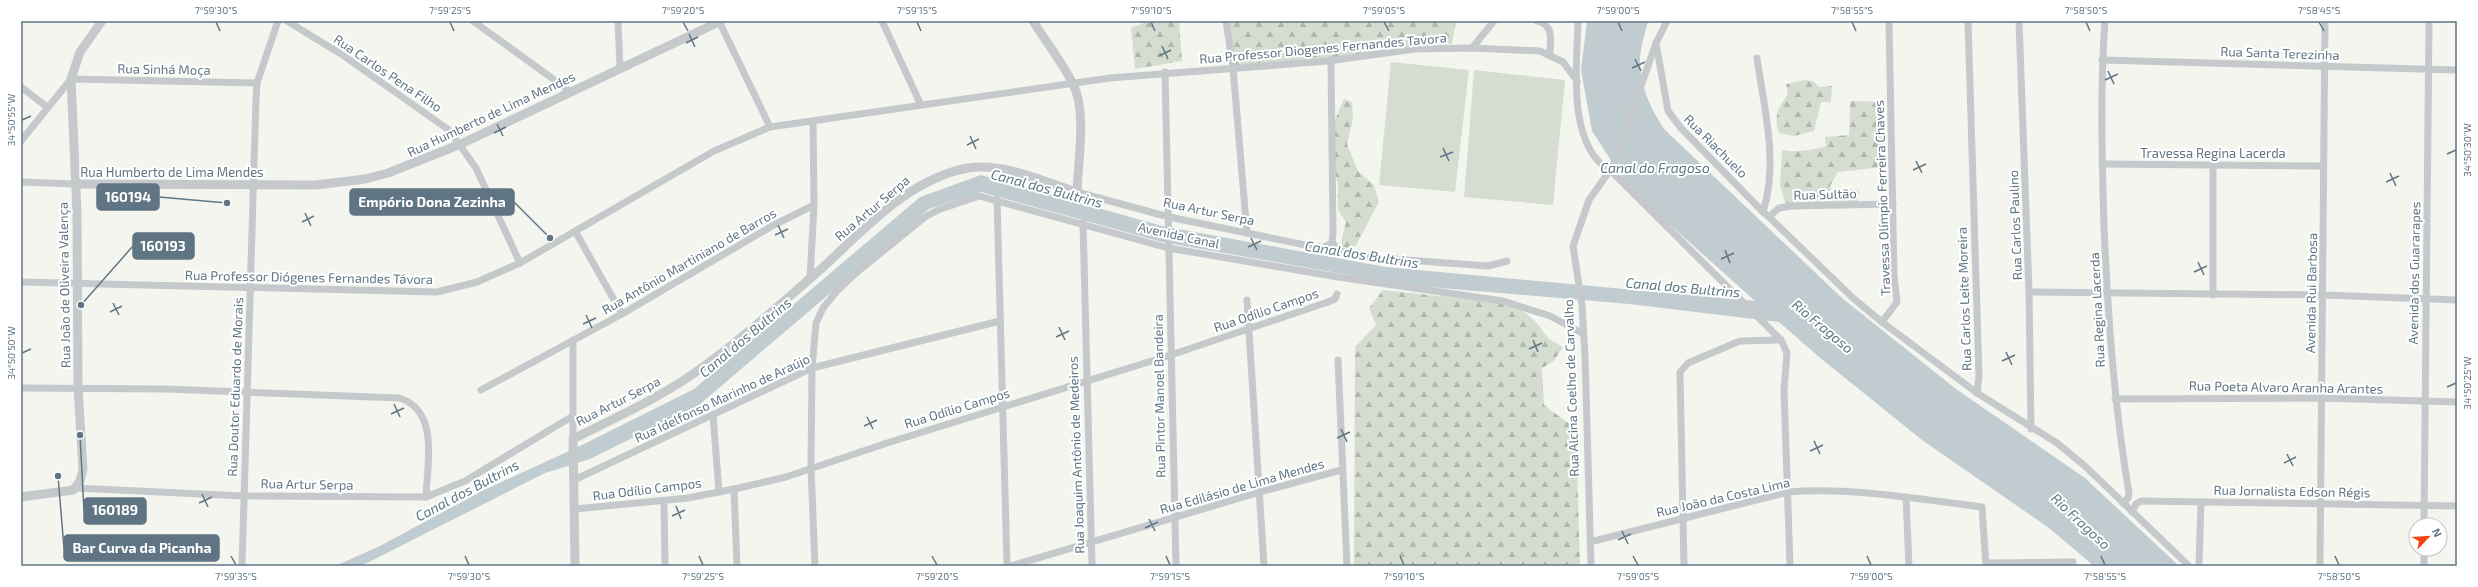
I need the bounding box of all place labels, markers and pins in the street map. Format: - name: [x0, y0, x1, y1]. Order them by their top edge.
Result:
- callout: 160194: [97, 184, 159, 210]
- callout: Empório Dona Zezinha: [350, 189, 514, 215]
- callout: 160193: [133, 233, 194, 259]
- callout: 160189: [84, 498, 146, 524]
- callout: Bar Curva da Picanha: [64, 535, 219, 561]

